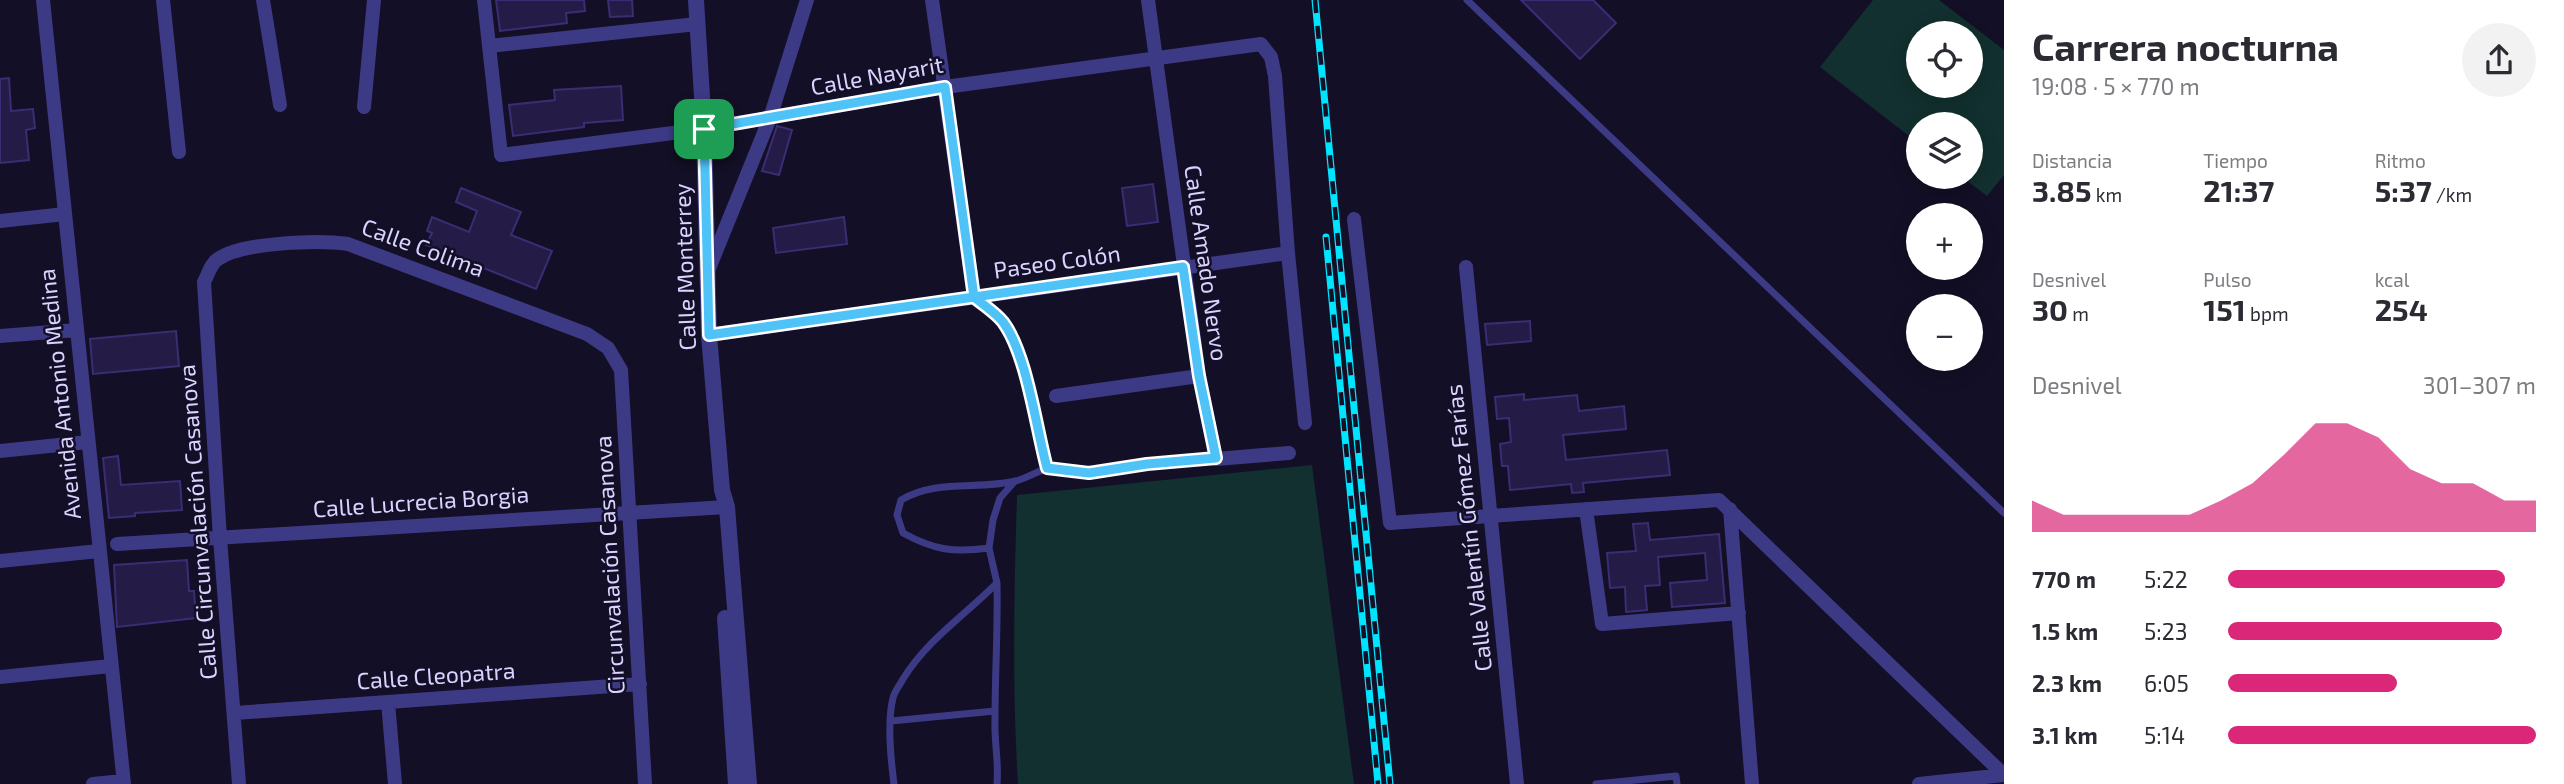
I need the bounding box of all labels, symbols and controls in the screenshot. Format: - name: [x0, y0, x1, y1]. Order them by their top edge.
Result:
- map controls: [1906, 21, 1983, 371]
- button: locate: [1906, 21, 1983, 98]
- text: Carrera nocturna: [2032, 23, 2339, 69]
- button: share: [2462, 23, 2536, 97]
- street label: Calle Nayarit: [808, 50, 946, 100]
- text: 19:08 · 5 × 770 m: [2032, 72, 2200, 100]
- pin: [674, 99, 734, 159]
- icon: arrive: [685, 110, 723, 148]
- button: layers: [1906, 112, 1983, 189]
- text: Distancia: [2032, 149, 2112, 172]
- text: Tiempo: [2203, 149, 2268, 172]
- text: Ritmo: [2375, 149, 2426, 172]
- street label: Calle Amado Nervo: [1179, 163, 1235, 363]
- text: 3.85: [2032, 172, 2092, 208]
- text: 21:37: [2203, 172, 2274, 208]
- text: 5:37: [2375, 172, 2432, 208]
- street label: Calle Monterrey: [667, 183, 701, 351]
- text: km: [2092, 183, 2122, 206]
- text: /km: [2432, 183, 2472, 206]
- button: +: [1906, 203, 1983, 280]
- street label: Calle Colima: [358, 212, 488, 282]
- street label: Paseo Colón: [992, 238, 1122, 284]
- street label: Avenida Antonio Medina: [32, 267, 86, 521]
- text: Desnivel: [2032, 268, 2106, 291]
- text: Pulso: [2203, 268, 2251, 291]
- text: kcal: [2375, 268, 2409, 291]
- text: 30: [2032, 291, 2068, 327]
- text: 151: [2203, 291, 2246, 327]
- text: 254: [2375, 291, 2428, 327]
- button: −: [1906, 294, 1983, 371]
- text: m: [2068, 302, 2089, 325]
- text: bpm: [2246, 302, 2289, 325]
- street label: Calle Circunvalación Casanova: [172, 363, 222, 681]
- text: Desnivel: [2032, 371, 2122, 399]
- text: 301–307 m: [2423, 371, 2536, 399]
- street label: Calle Valentín Gómez Farías: [1439, 383, 1497, 673]
- street label: Circunvalación Casanova: [588, 435, 630, 695]
- street label: Calle Lucrecia Borgia: [312, 479, 530, 523]
- text: 770 m: [2032, 565, 2096, 593]
- text: 5:22: [2144, 565, 2188, 593]
- text: 1.5 km: [2032, 617, 2098, 645]
- text: 5:23: [2144, 617, 2187, 645]
- street label: Calle Cleopatra: [356, 655, 516, 695]
- text: 2.3 km: [2032, 669, 2102, 697]
- text: 6:05: [2144, 669, 2189, 697]
- text: 3.1 km: [2032, 721, 2098, 749]
- text: 5:14: [2144, 721, 2185, 749]

